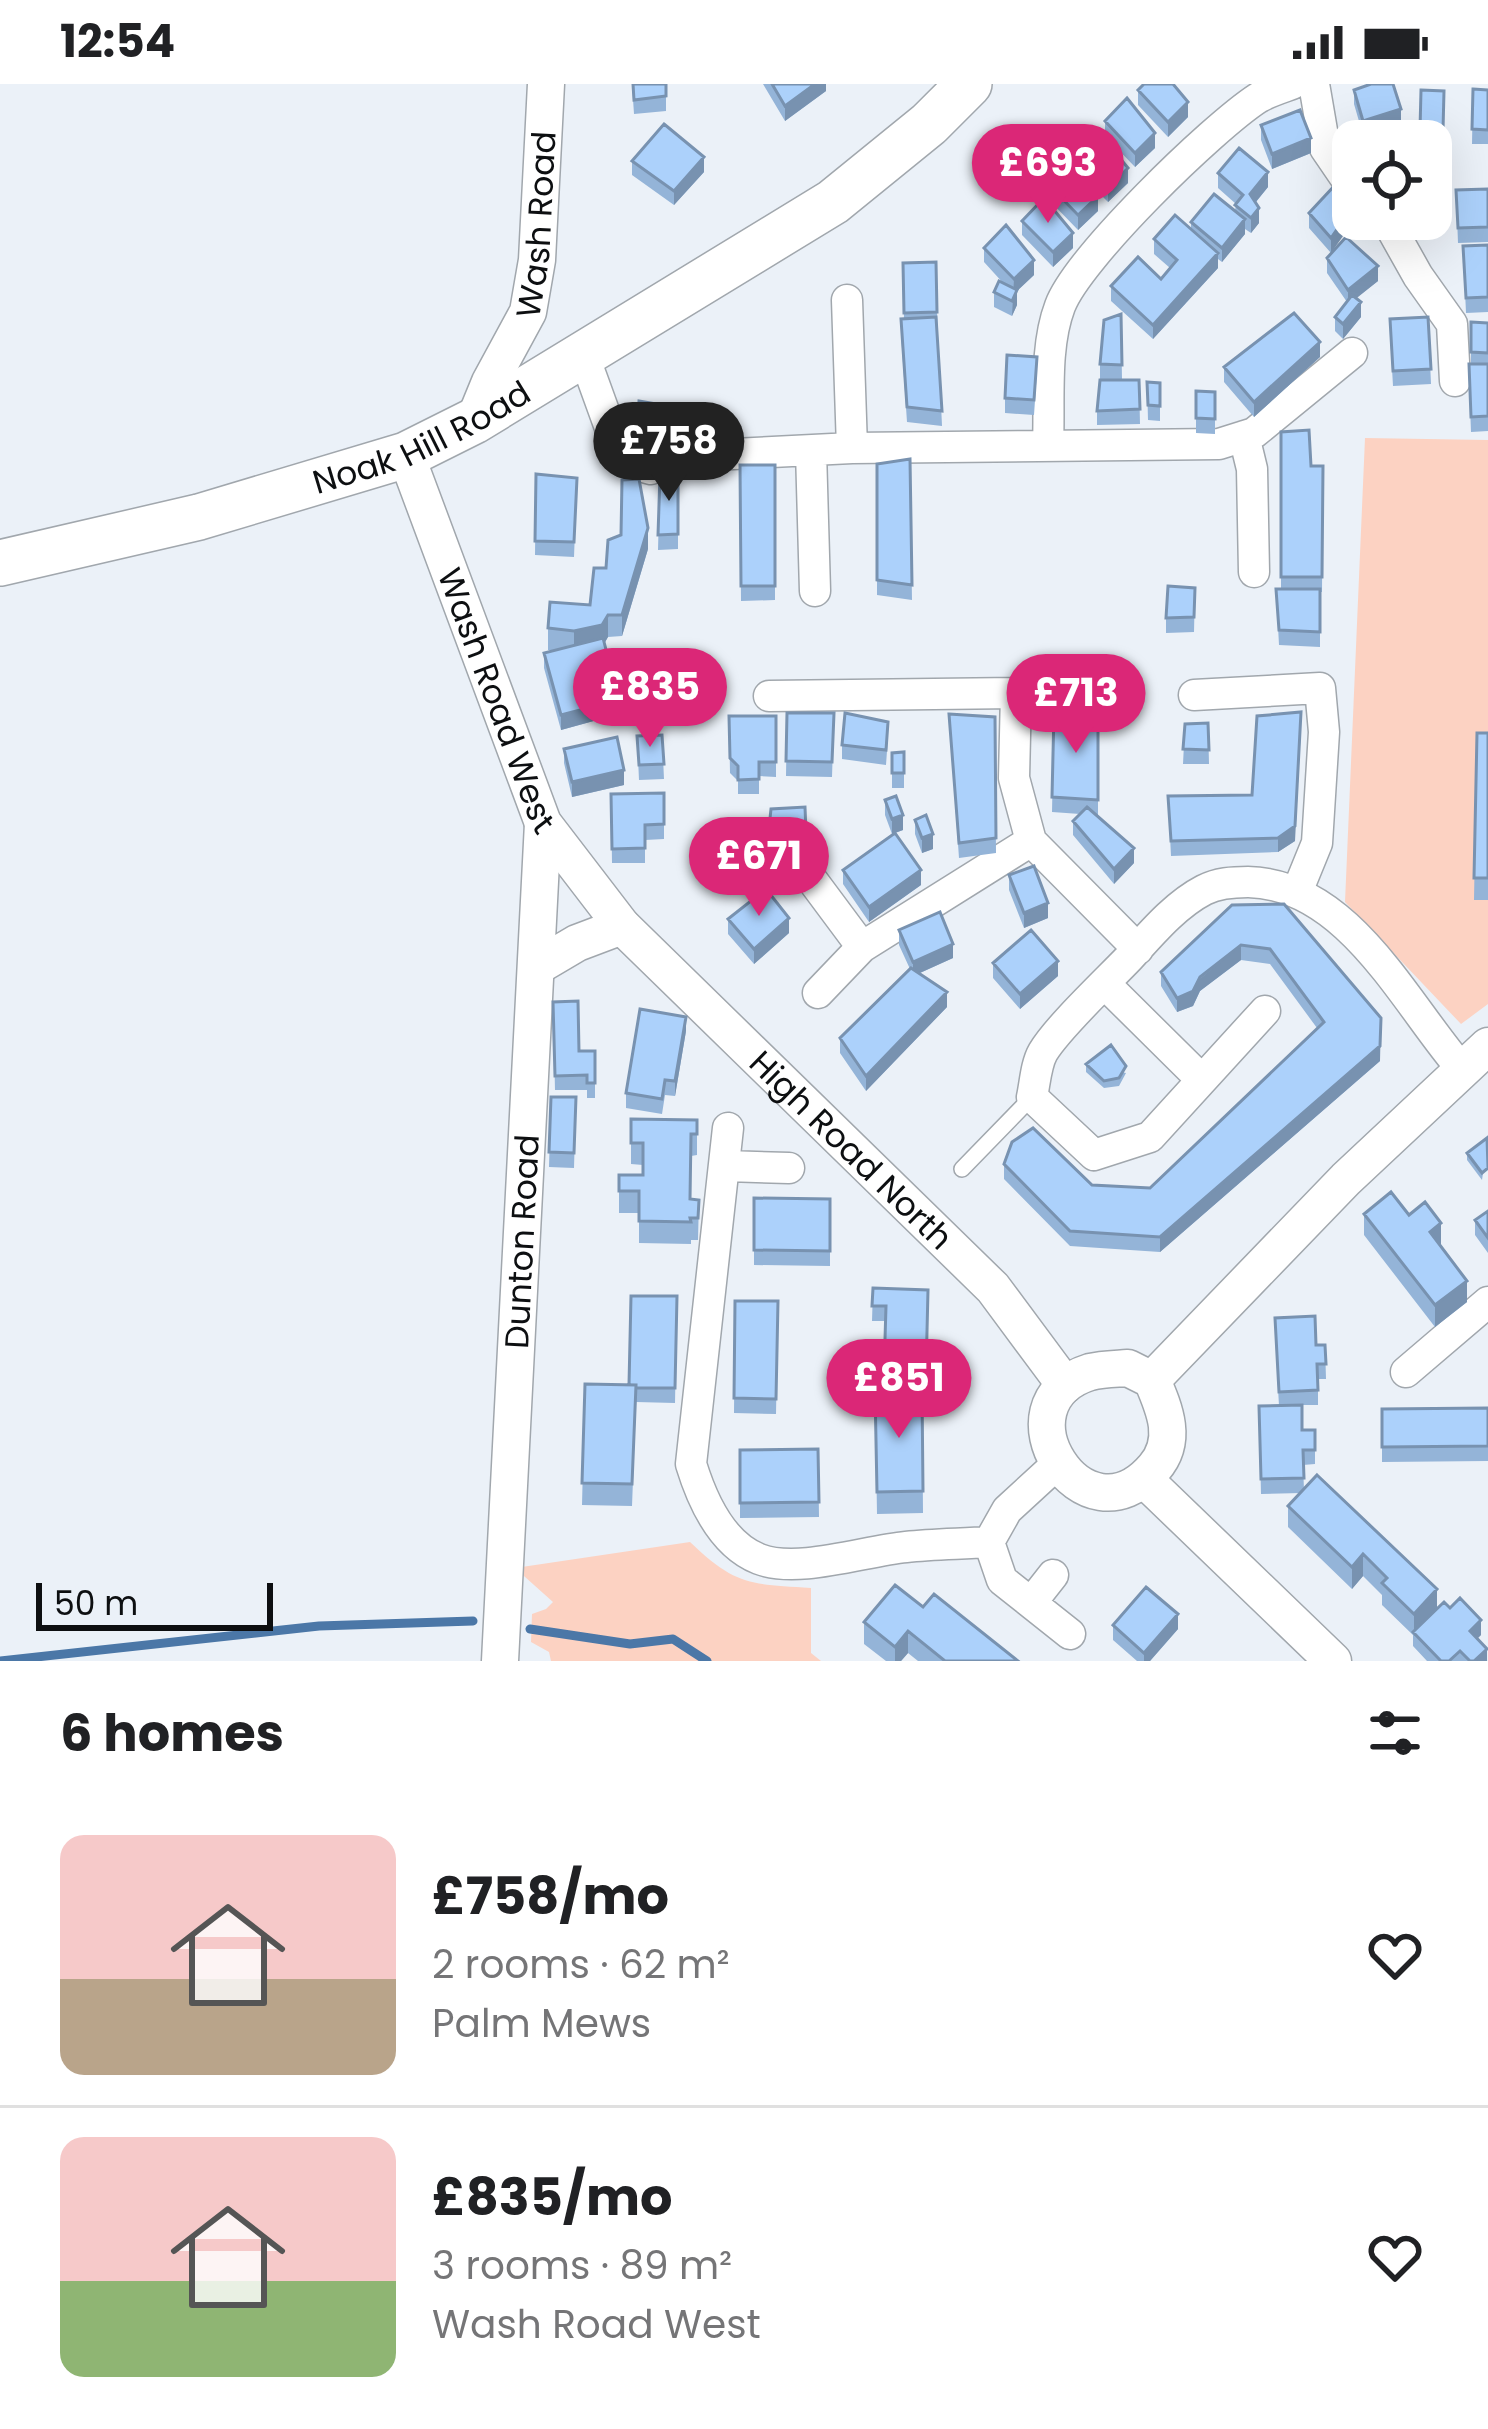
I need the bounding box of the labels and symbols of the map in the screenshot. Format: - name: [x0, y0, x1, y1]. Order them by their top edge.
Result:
- pin: £693: [977, 124, 1119, 226]
- street label: Wash Road: [504, 130, 567, 321]
- street label: Noak Hill Road: [307, 369, 539, 505]
- pin: £758: [598, 402, 740, 504]
- street label: Wash Road West: [426, 561, 566, 843]
- pin: £835: [579, 648, 721, 750]
- pin: £713: [1005, 654, 1147, 756]
- pin: £671: [688, 817, 830, 919]
- street label: High Road North: [739, 1040, 964, 1260]
- street label: Dunton Road: [493, 1133, 550, 1350]
- pin: £851: [828, 1339, 970, 1441]
- scale bar: [36, 1577, 273, 1630]

